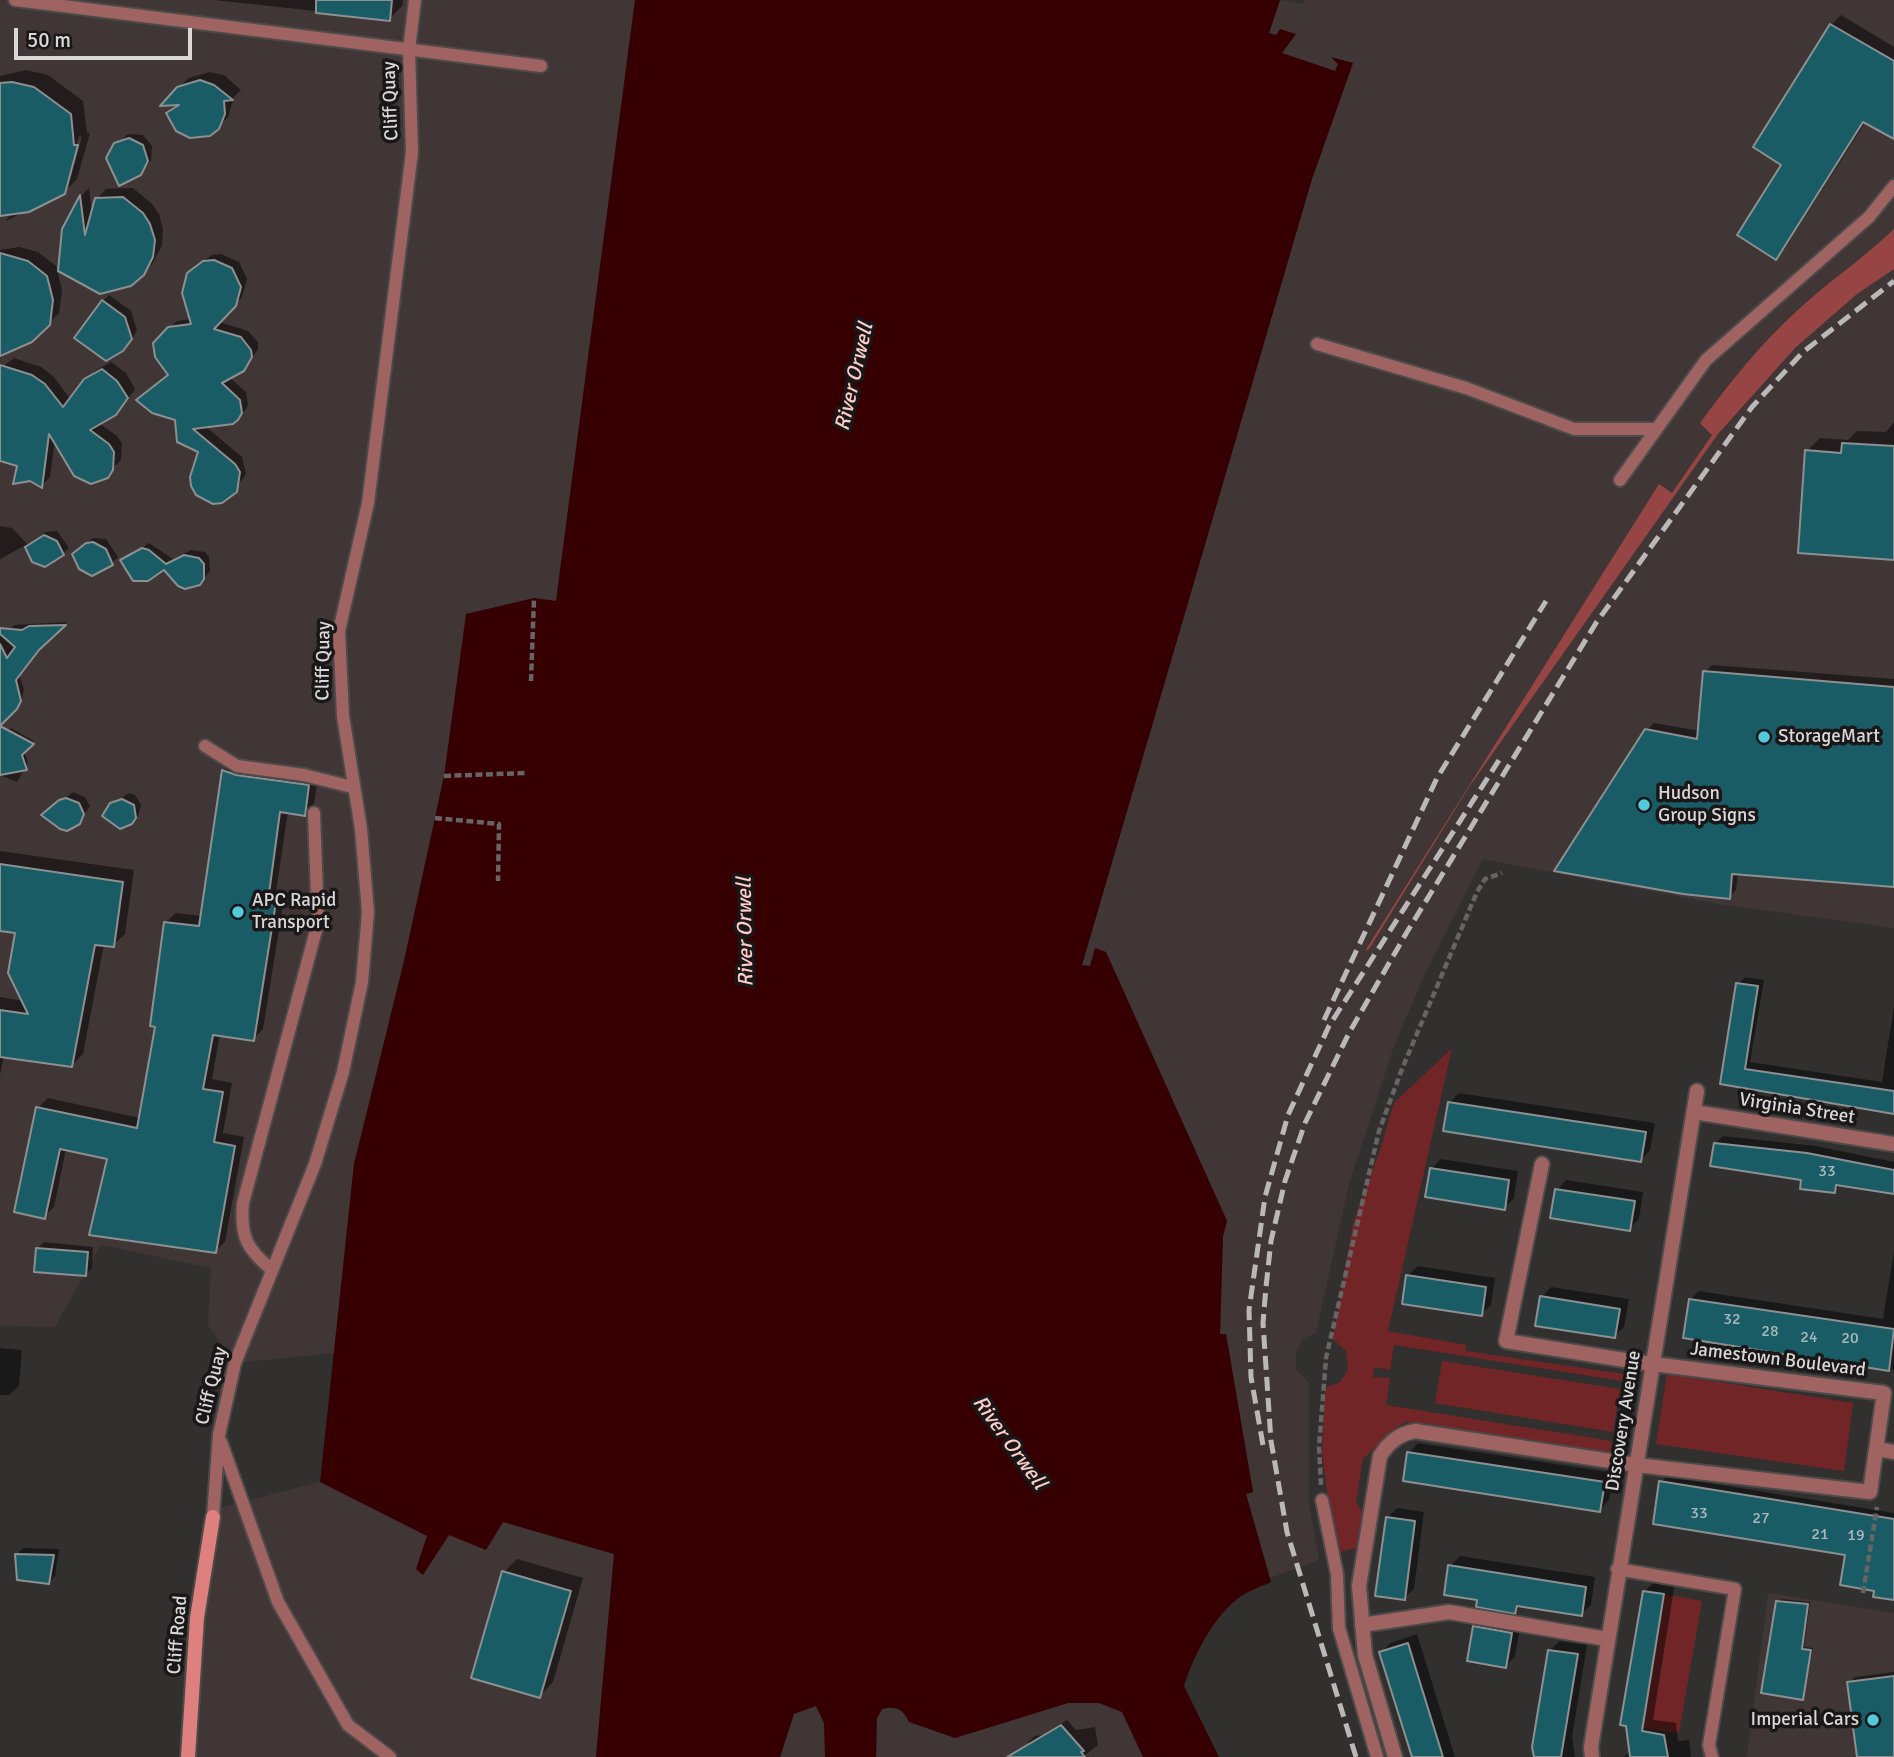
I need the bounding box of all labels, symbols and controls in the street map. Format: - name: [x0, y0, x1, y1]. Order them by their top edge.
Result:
- scale bar: [18, 14, 196, 58]
- text: 50 m: [27, 27, 71, 53]
- street label: Cliff Quay: [378, 61, 404, 141]
- water label: River Orwell: [830, 321, 880, 433]
- street label: Cliff Quay: [312, 621, 336, 701]
- place label: StorageMart: [1778, 726, 1880, 748]
- marker: StorageMart: [1756, 729, 1772, 745]
- place label: Hudson Group Signs: [1658, 783, 1756, 827]
- marker: Hudson Group Signs: [1636, 797, 1652, 813]
- water label: River Orwell: [732, 877, 760, 987]
- place label: APC Rapid Transport: [252, 890, 336, 934]
- marker: APC Rapid Transport: [230, 904, 246, 920]
- street label: Virginia Street: [1738, 1089, 1856, 1129]
- house number: 33: [1818, 1162, 1836, 1182]
- house number: 32: [1723, 1310, 1741, 1330]
- house number: 28: [1761, 1322, 1779, 1342]
- house number: 24: [1800, 1328, 1818, 1348]
- house number: 20: [1841, 1329, 1859, 1349]
- street label: Jamestown Boulevard: [1689, 1338, 1867, 1382]
- street label: Cliff Quay: [191, 1345, 233, 1427]
- street label: Discovery Avenue: [1602, 1349, 1646, 1493]
- water label: River Orwell: [967, 1391, 1051, 1495]
- house number: 33: [1690, 1504, 1708, 1524]
- house number: 27: [1752, 1509, 1770, 1529]
- house number: 21: [1811, 1525, 1829, 1545]
- house number: 19: [1847, 1526, 1865, 1546]
- street label: Cliff Road: [163, 1595, 193, 1675]
- place label: Imperial Cars: [1751, 1709, 1859, 1731]
- marker: Imperial Cars: [1865, 1712, 1881, 1728]

